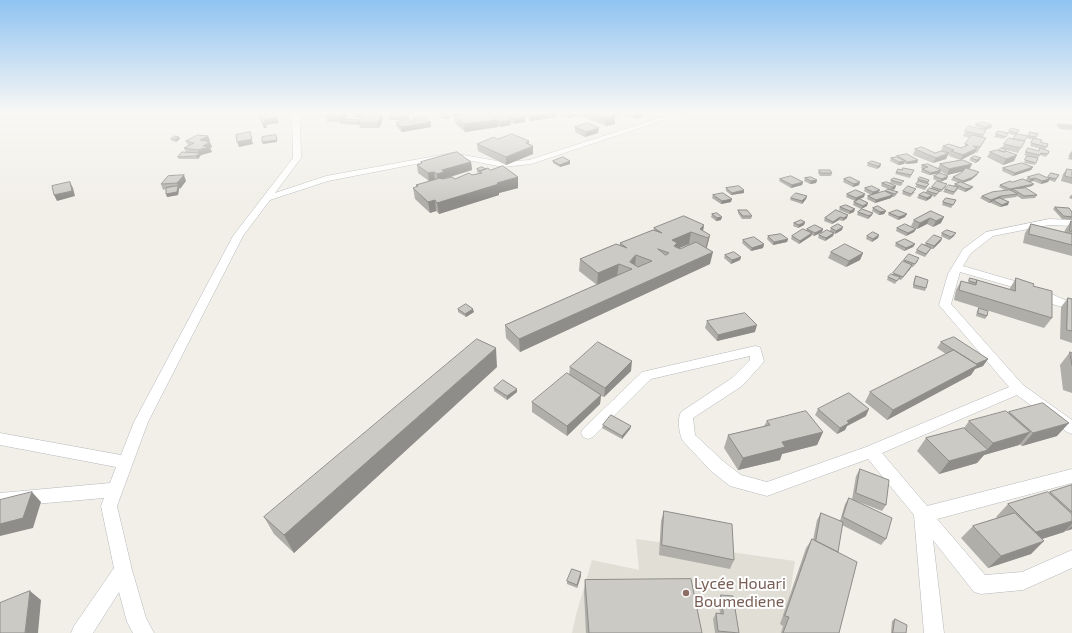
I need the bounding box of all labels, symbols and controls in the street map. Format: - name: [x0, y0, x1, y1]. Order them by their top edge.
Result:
- place label: Lycée Houari Boumediene: [694, 574, 786, 612]
- marker: Lycée Houari Boumediene: [681, 588, 691, 598]

